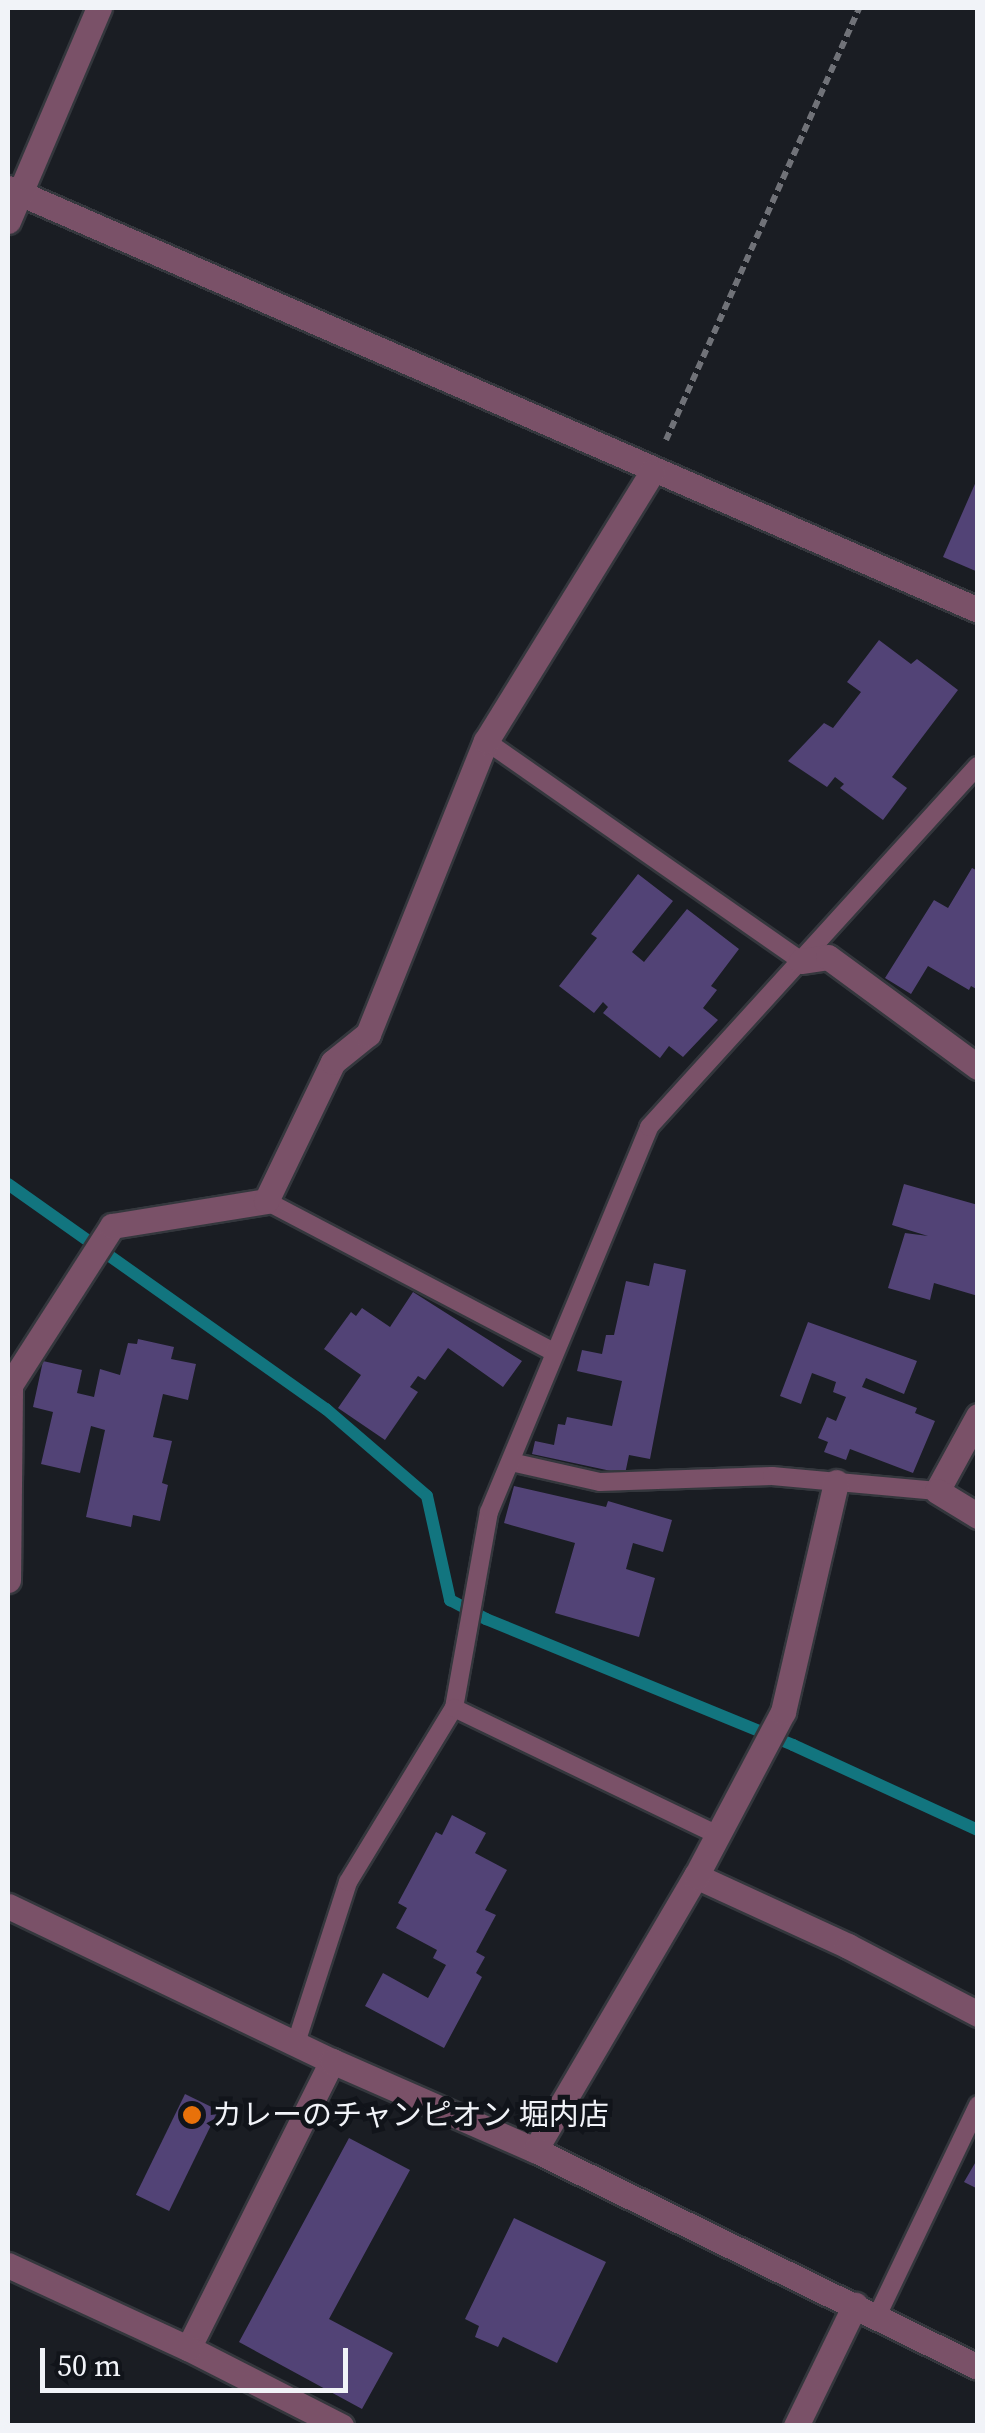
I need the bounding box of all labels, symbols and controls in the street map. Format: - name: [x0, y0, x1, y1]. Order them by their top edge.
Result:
- place label: カレーのチャンピオン 堀内店: [212, 2097, 609, 2133]
- marker: カレーのチャンピオン 堀内店: [181, 2104, 203, 2126]
- scale bar: [45, 2328, 352, 2390]
- text: 50 m: [57, 2345, 121, 2386]

